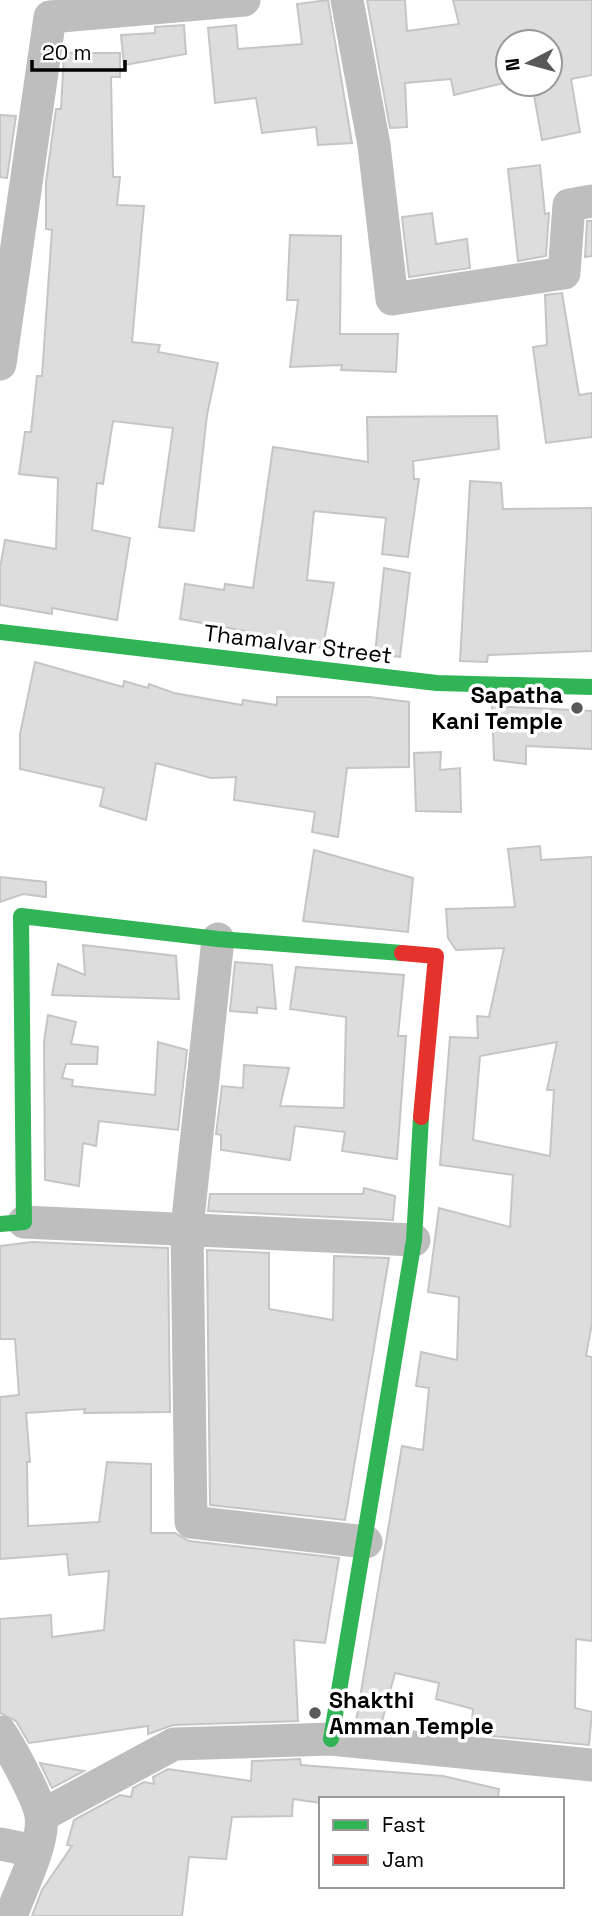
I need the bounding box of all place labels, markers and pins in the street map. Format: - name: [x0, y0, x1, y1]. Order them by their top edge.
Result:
- place label: Sapatha Kani Temple: [432, 680, 563, 736]
- marker: Sapatha Kani Temple: [569, 700, 585, 716]
- place label: Shakthi Amman Temple: [329, 1685, 494, 1741]
- marker: Shakthi Amman Temple: [307, 1705, 323, 1721]

